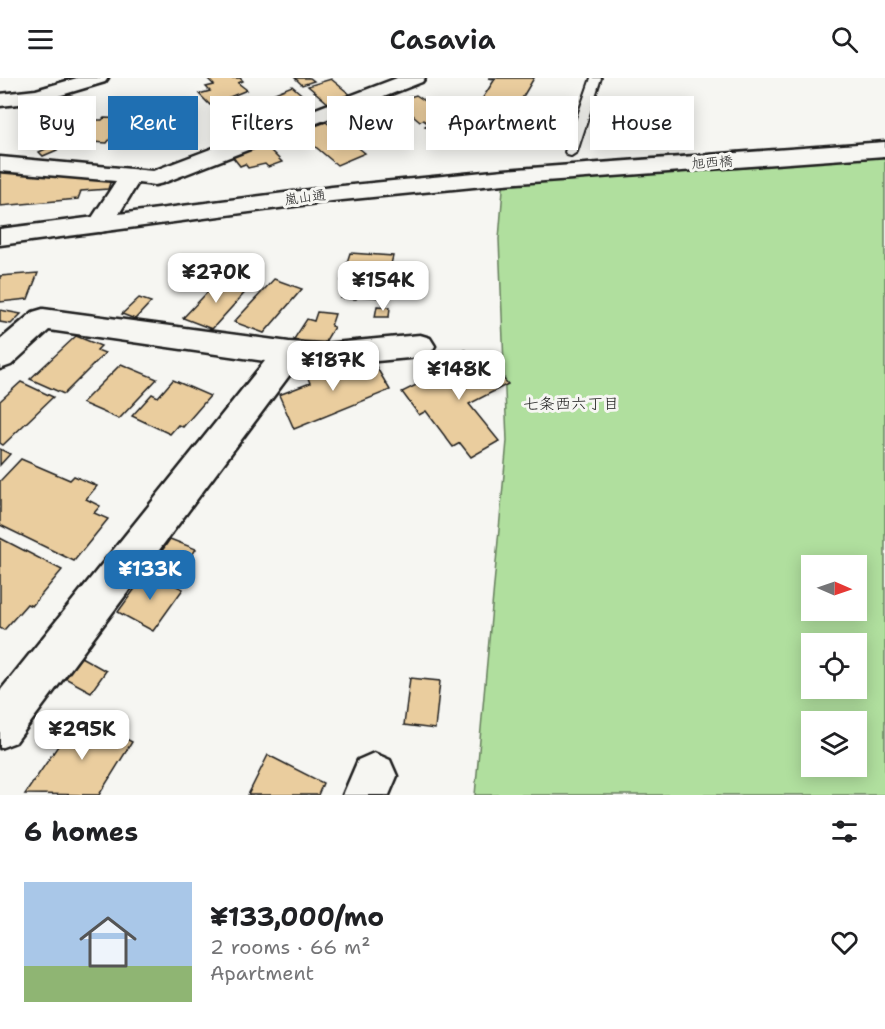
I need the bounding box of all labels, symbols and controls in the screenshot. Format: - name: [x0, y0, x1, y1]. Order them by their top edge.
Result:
- text: Casavia: [389, 21, 496, 58]
- icon: menu: [24, 23, 57, 56]
- icon: search: [828, 23, 861, 56]
- chip: Buy: [18, 96, 96, 150]
- chip: Rent: [108, 96, 198, 150]
- chip: Filters: [210, 96, 315, 150]
- chip: New: [327, 96, 414, 150]
- chip: Apartment: [426, 96, 578, 150]
- chip: House: [590, 96, 694, 150]
- street label: 旭西橋: [690, 152, 734, 172]
- street label: 嵐山通: [283, 186, 327, 208]
- pin: ¥270K: [174, 253, 258, 304]
- text: ¥270K: [182, 259, 250, 285]
- pin: ¥154K: [341, 261, 425, 312]
- text: ¥154K: [352, 267, 414, 293]
- pin: ¥187K: [291, 341, 375, 392]
- text: ¥187K: [301, 347, 365, 373]
- pin: ¥148K: [417, 350, 501, 401]
- text: ¥148K: [427, 356, 491, 382]
- district label: 七条西六丁目: [523, 393, 619, 414]
- pin: ¥133K: [108, 550, 192, 601]
- north arrow: [801, 555, 867, 621]
- map controls: [801, 555, 867, 777]
- text: ¥133K: [118, 556, 182, 582]
- button: locate: [801, 633, 867, 699]
- pin: ¥295K: [40, 710, 124, 761]
- button: layers: [801, 711, 867, 777]
- text: ¥295K: [48, 716, 116, 742]
- text: 6 homes: [24, 814, 138, 849]
- icon: filters: [828, 815, 861, 848]
- text: ¥133,000/mo: [210, 899, 384, 934]
- icon: home: [72, 906, 144, 978]
- icon: heart: [828, 926, 861, 959]
- text: 2 rooms · 66 m²: [210, 934, 371, 960]
- text: Apartment: [210, 960, 314, 986]

